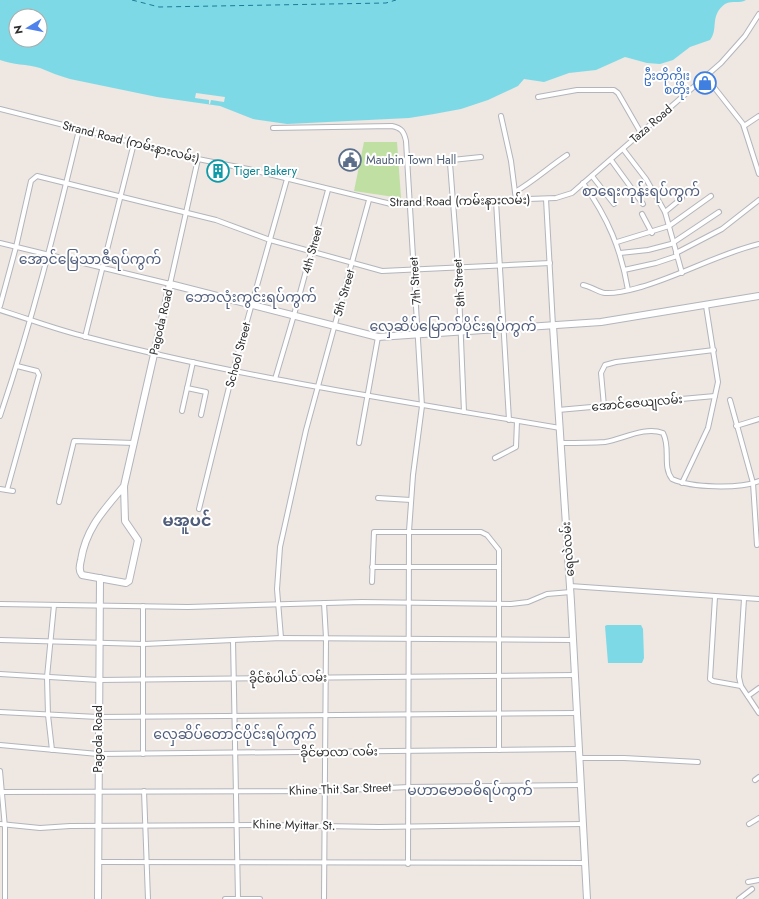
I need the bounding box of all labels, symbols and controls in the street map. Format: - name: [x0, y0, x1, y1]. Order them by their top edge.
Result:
- north arrow: [8, 8, 48, 48]
- text: N: [10, 24, 27, 35]
- place label: ဦးတိုက္စိုး စတိုး: [644, 67, 690, 100]
- shop icon: ဦးတိုက္စိုး စတိုး: [692, 70, 718, 96]
- street label: Taza Road: [626, 100, 676, 148]
- street label: Strand Road (ကမ်းနားလမ်း): [60, 116, 202, 169]
- public building icon: Maubin Town Hall: [337, 147, 363, 173]
- place label: Maubin Town Hall: [366, 151, 456, 169]
- building icon: Tiger Bakery: [205, 158, 231, 184]
- place label: Tiger Bakery: [234, 162, 298, 180]
- district label: စာရေးကုန်းရပ်ကွက်: [582, 181, 700, 203]
- street label: Strand Road (ကမ်းနားလမ်း): [389, 191, 531, 212]
- street label: 4th Street: [297, 224, 327, 276]
- district label: အောင်မြေသာဇီရပ်ကွက်: [19, 249, 161, 271]
- street label: 7th Street: [404, 256, 426, 305]
- street label: 8th Street: [448, 258, 470, 308]
- street label: 5th Street: [329, 267, 359, 319]
- street label: Pagoda Road: [145, 287, 177, 357]
- district label: ဘောလုံးကွင်းရပ်ကွက်: [185, 287, 317, 309]
- district label: လှေဆိပ်မြောက်ပိုင်းရပ်ကွက်: [369, 316, 537, 338]
- street label: School Street: [221, 320, 255, 390]
- street label: အောင်ဇေယျလမ်း: [591, 390, 683, 417]
- district label: မအူပင်: [162, 509, 212, 534]
- street label: ရေလဲလမ်း: [557, 521, 580, 577]
- street label: ခိုင်စံပါယ် လမ်း: [249, 668, 327, 689]
- street label: Pagoda Road: [89, 705, 107, 773]
- district label: လှေဆိပ်တောင်ပိုင်းရပ်ကွက်: [153, 724, 317, 746]
- street label: ခိုင်မာလာ လမ်း: [300, 742, 378, 763]
- street label: Khine Thit Sar Street: [288, 778, 392, 800]
- district label: မဟာဗောဓဓိရပ်ကွက်: [407, 780, 533, 802]
- street label: Khine Myittar St.: [252, 815, 336, 835]

